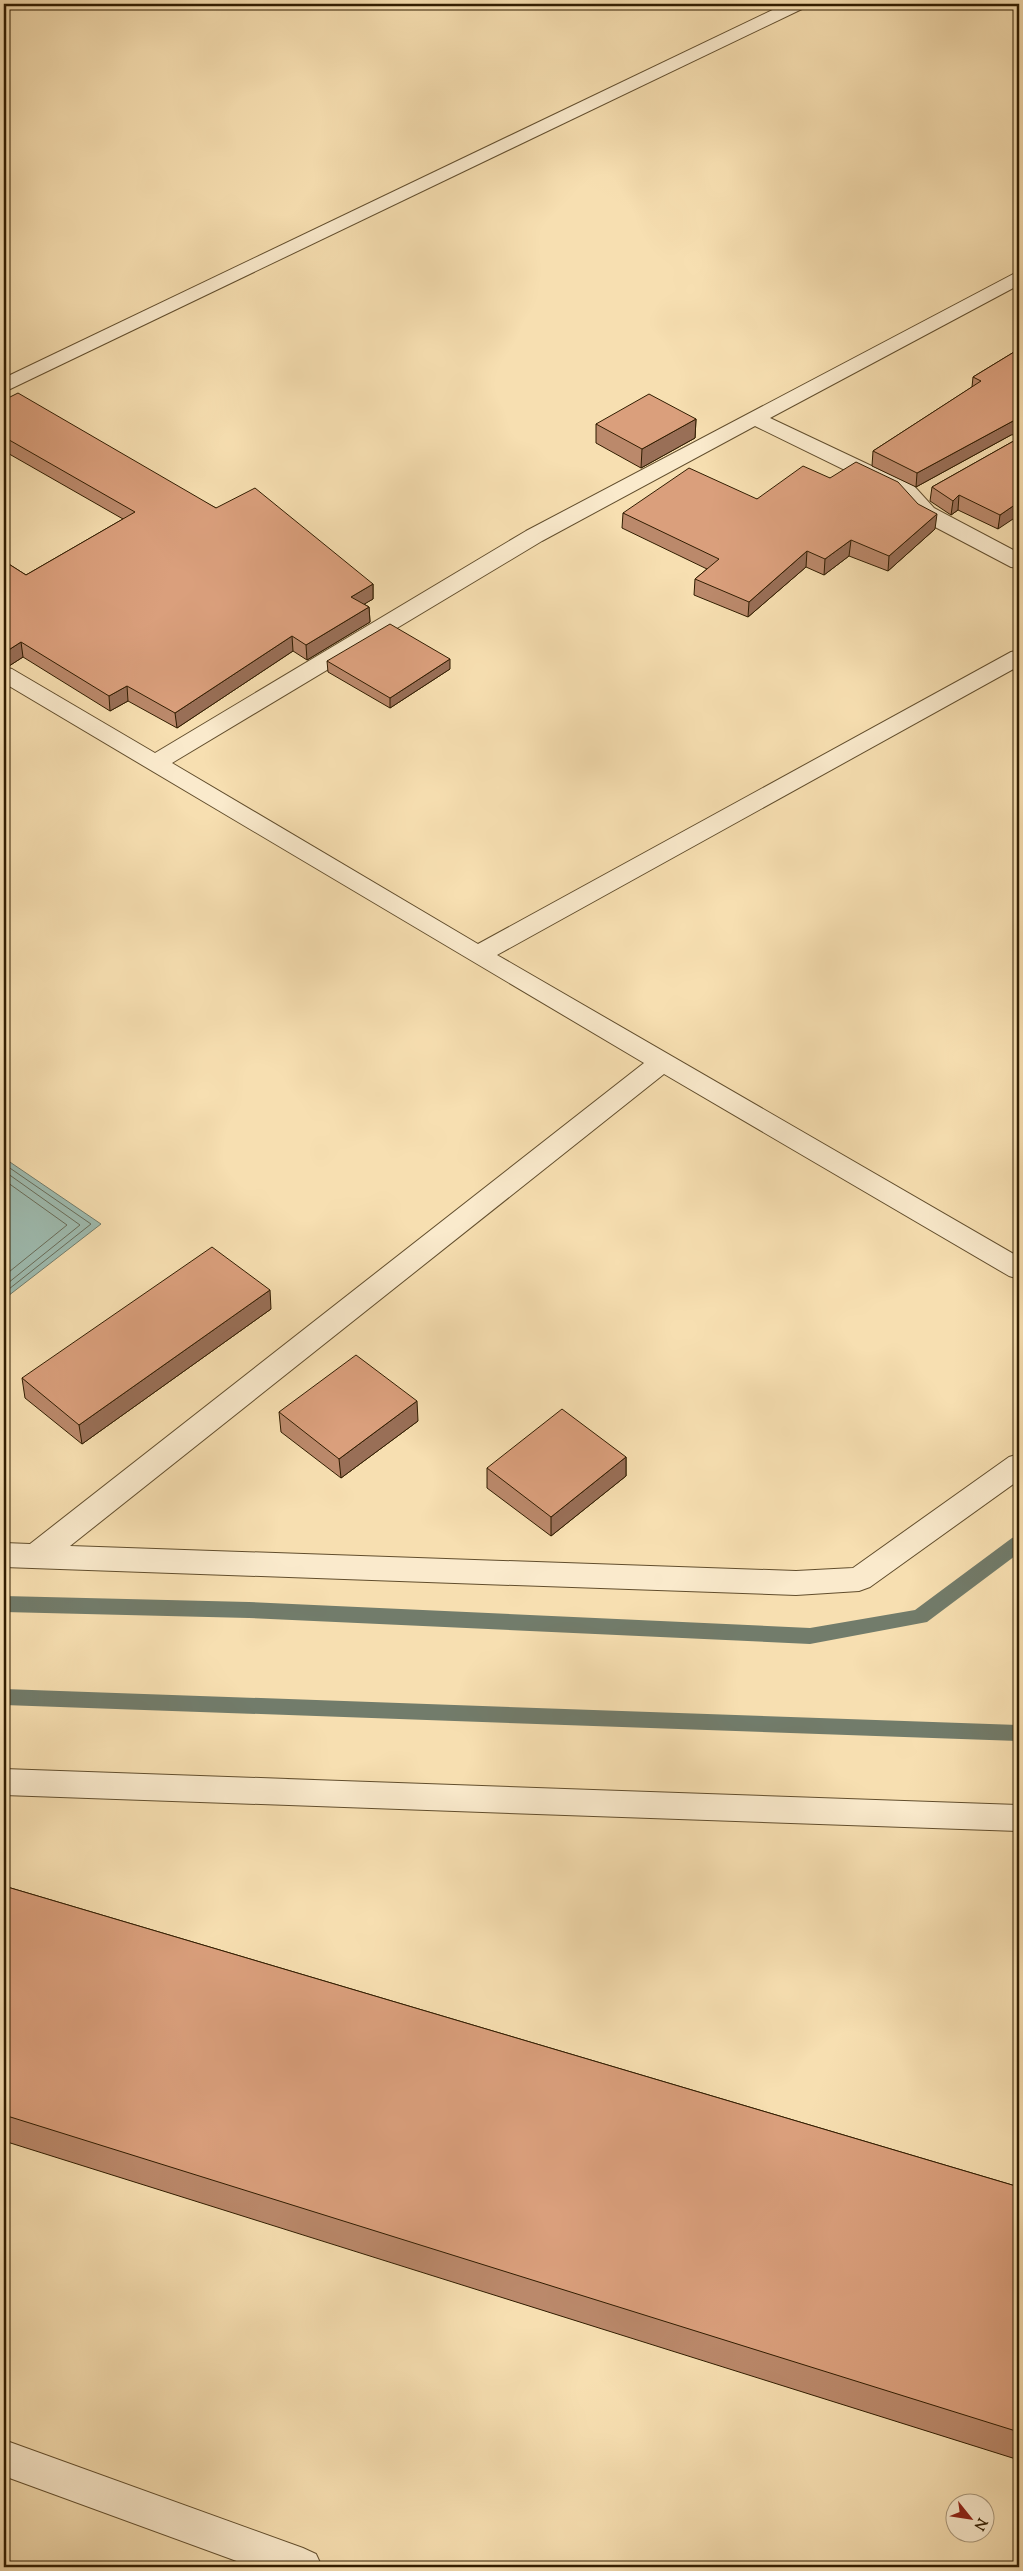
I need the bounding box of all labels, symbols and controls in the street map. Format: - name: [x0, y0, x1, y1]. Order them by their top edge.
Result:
- north arrow: [946, 2494, 996, 2544]
- text: N: [968, 2514, 991, 2533]

